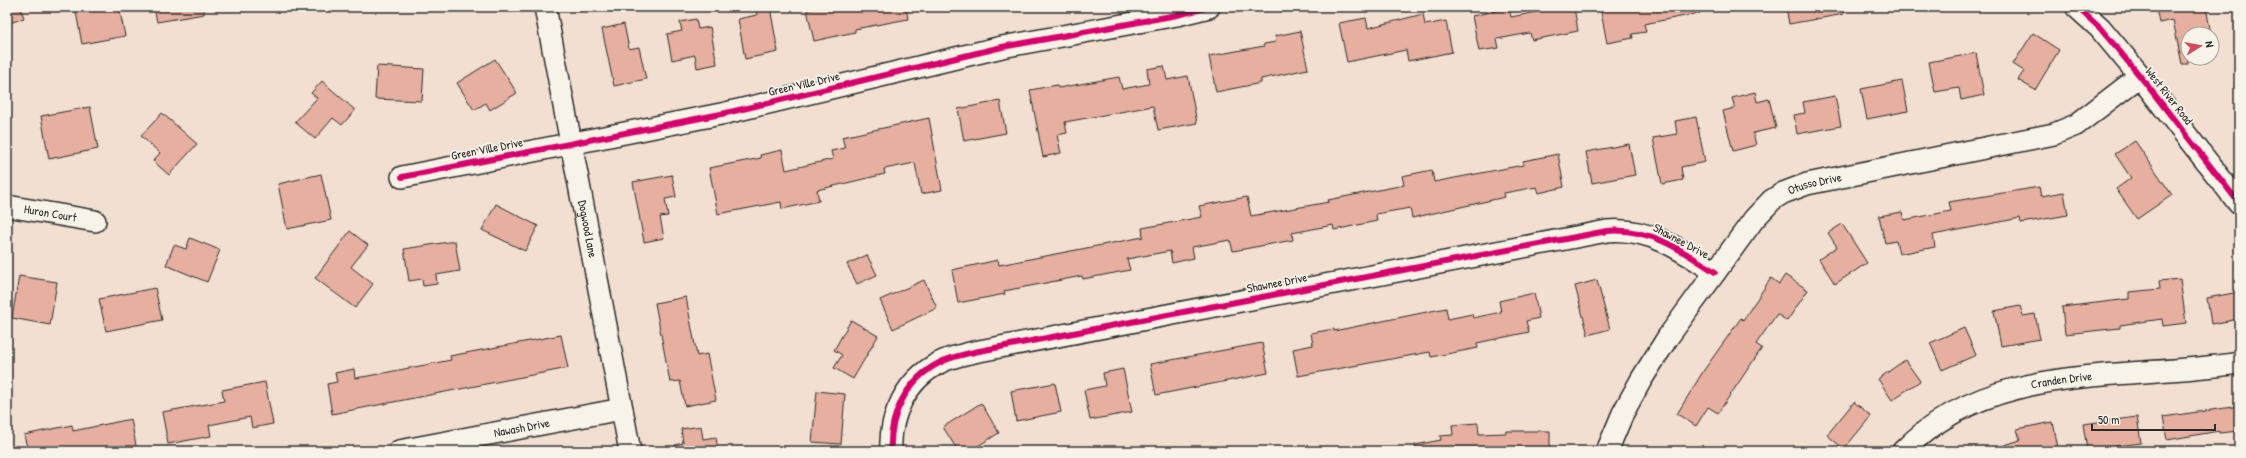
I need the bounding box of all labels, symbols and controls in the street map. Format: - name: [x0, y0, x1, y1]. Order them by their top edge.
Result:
- north arrow: [2180, 26, 2220, 66]
- text: N: [2202, 40, 2217, 48]
- street label: West River Road: [2142, 63, 2197, 128]
- street label: Green Ville Drive: [766, 67, 842, 100]
- street label: Green Ville Drive: [450, 133, 524, 164]
- street label: Otusso Drive: [1785, 168, 1843, 199]
- street label: Dogwood Lane: [574, 199, 602, 259]
- street label: Huron Court: [23, 200, 79, 226]
- street label: Shawnee Drive: [1650, 219, 1712, 263]
- street label: Shawnee Drive: [1245, 268, 1309, 297]
- street label: Cranden Drive: [2029, 367, 2093, 393]
- scale bar: [2092, 406, 2215, 432]
- text: 50 m: [2098, 411, 2119, 428]
- street label: Nawash Drive: [492, 414, 551, 441]

